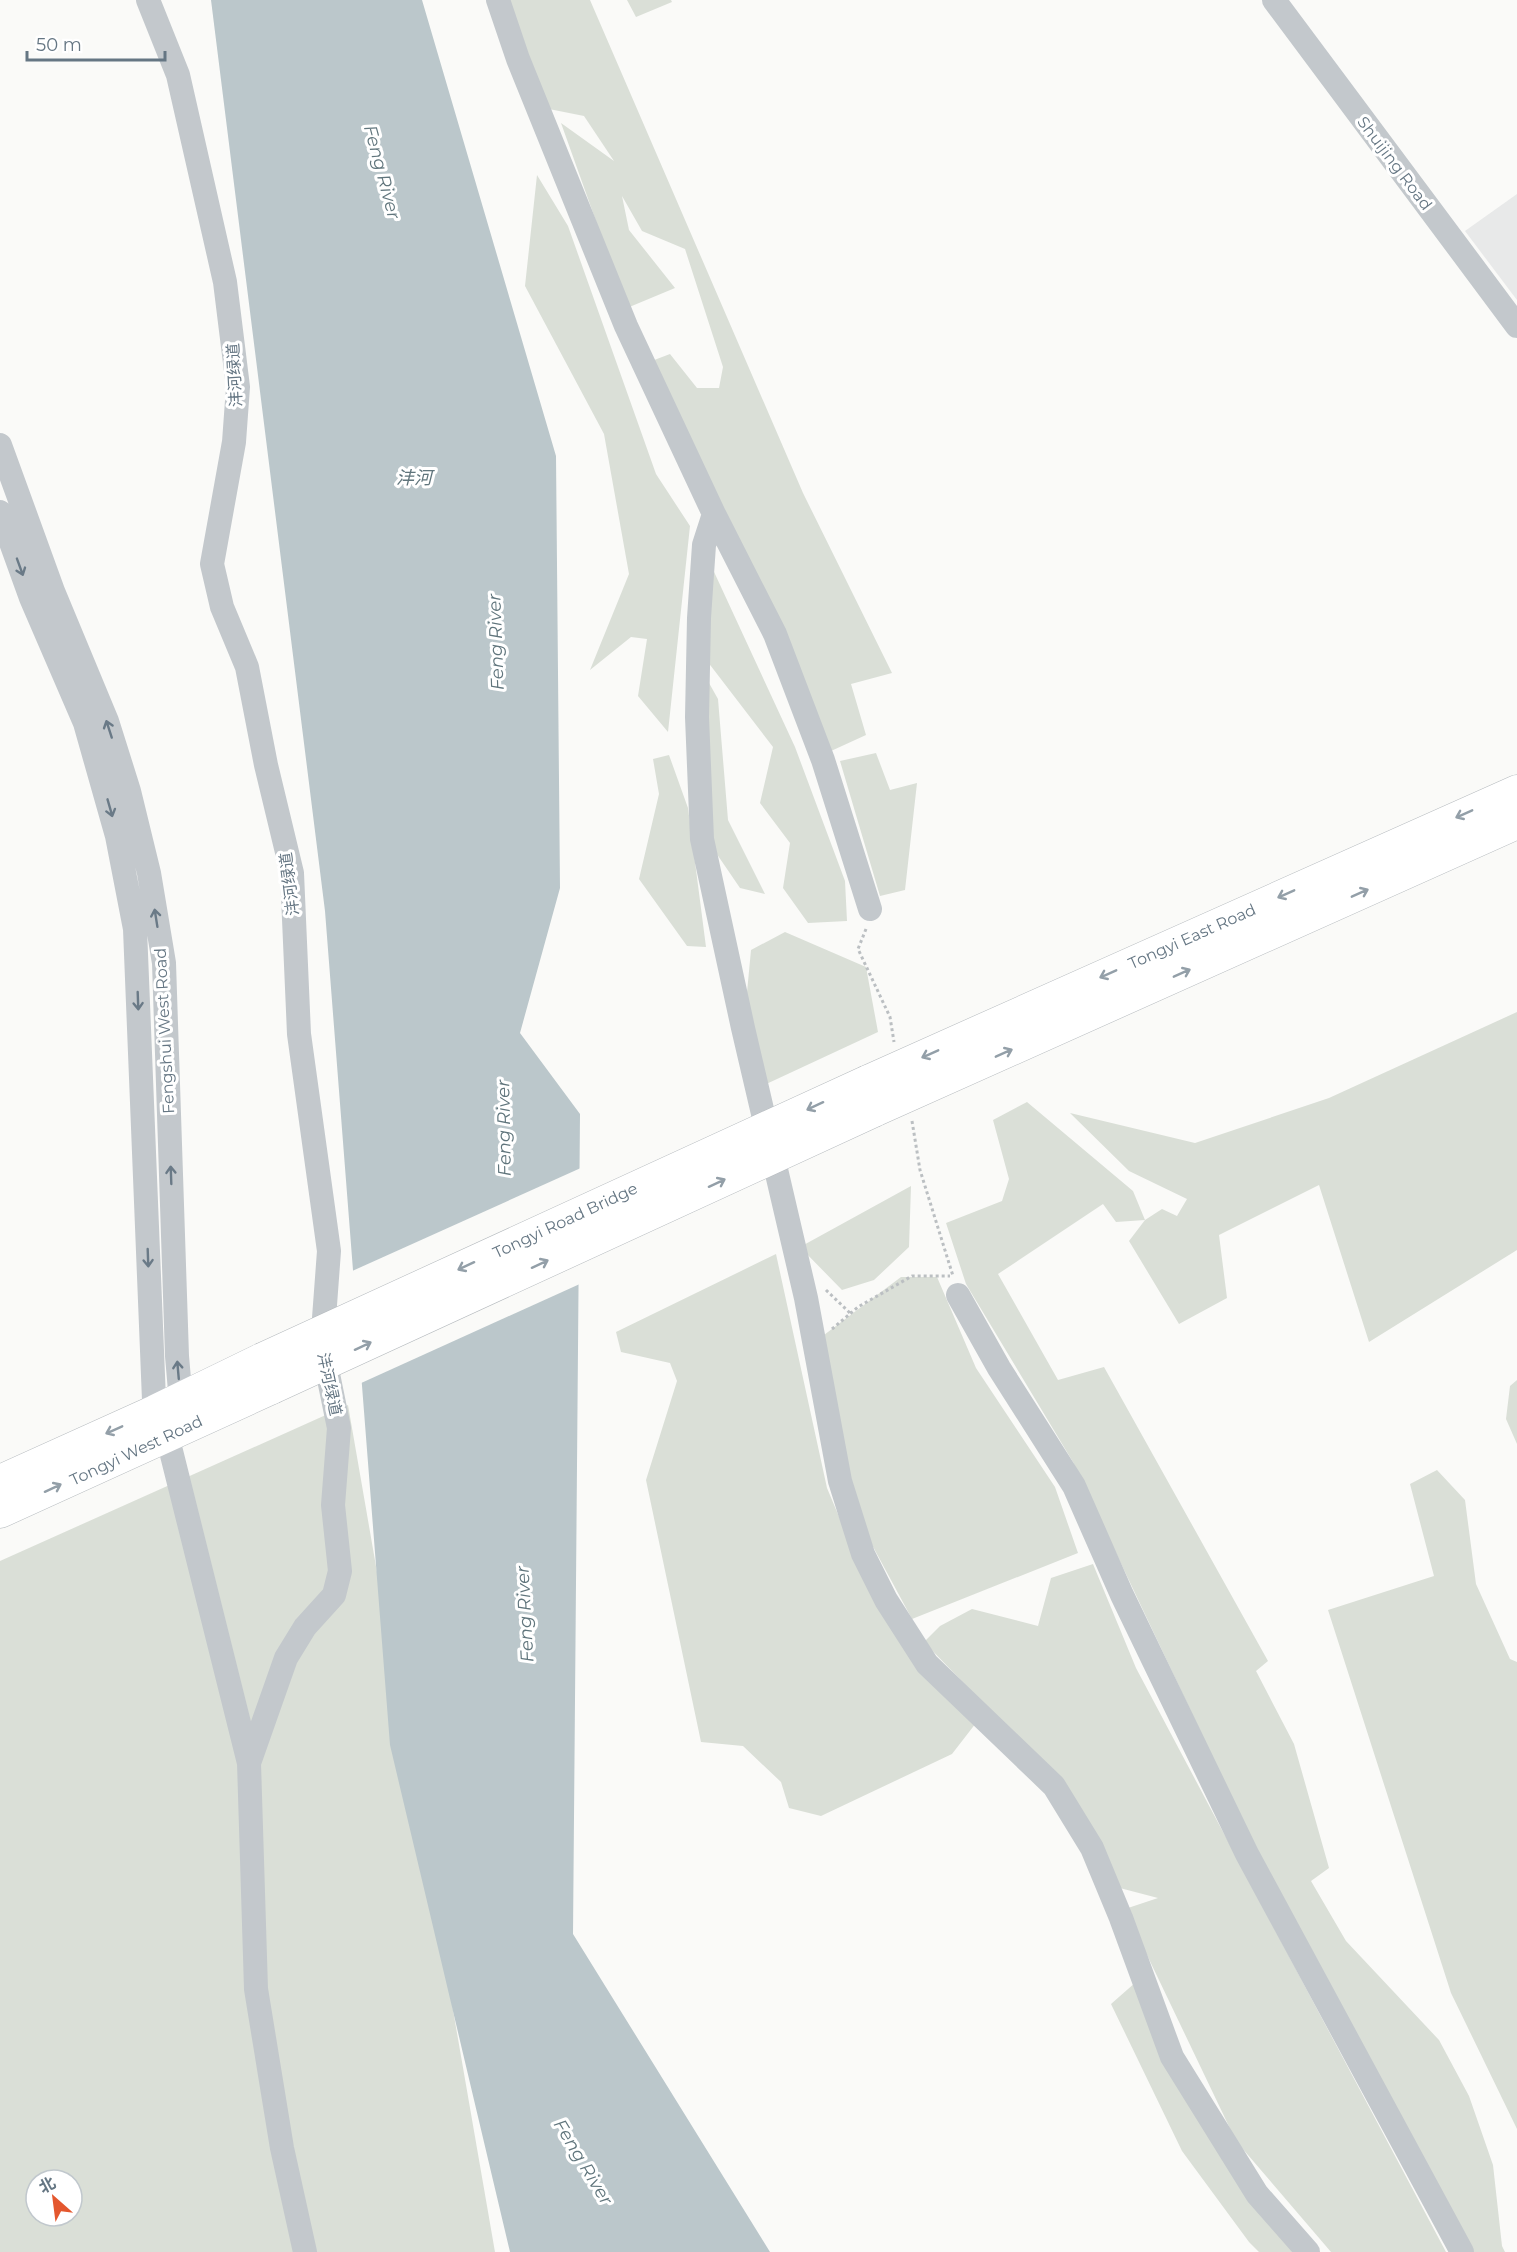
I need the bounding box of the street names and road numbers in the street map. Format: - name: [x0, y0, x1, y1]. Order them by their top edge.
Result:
- street label: Shuijing Road: [1353, 113, 1436, 214]
- street label: 沣河绿道: [223, 343, 246, 407]
- street label: 沣河绿道: [276, 851, 303, 917]
- street label: Tongyi East Road: [1126, 900, 1259, 973]
- street label: Fengshui West Road: [151, 948, 178, 1114]
- street label: Tongyi Road Bridge: [490, 1179, 641, 1262]
- street label: 沣河绿道: [314, 1351, 345, 1417]
- street label: Tongyi West Road: [67, 1411, 206, 1490]

